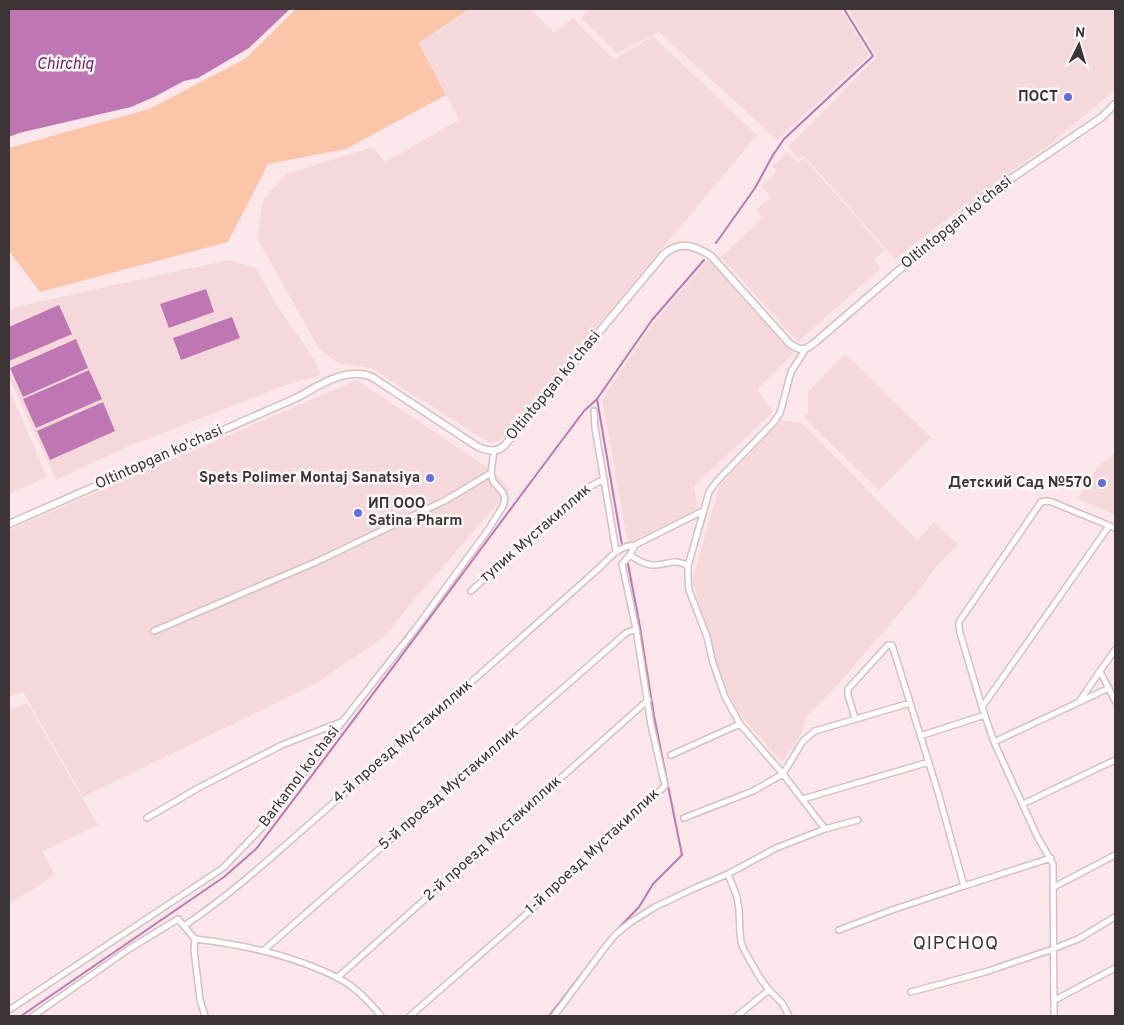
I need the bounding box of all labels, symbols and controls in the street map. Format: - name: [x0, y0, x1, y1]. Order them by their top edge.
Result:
- north arrow: [1054, 20, 1104, 70]
- text: N: [1074, 25, 1086, 42]
- water label: Chirchiq: [36, 55, 94, 75]
- place label: ПОСТ: [1018, 88, 1058, 107]
- marker: ПОСТ: [1062, 91, 1074, 103]
- street label: Oltintopgan ko'chasi: [898, 172, 1016, 274]
- street label: Oltintopgan ko'chasi: [503, 327, 605, 445]
- street label: Oltintopgan ko'chasi: [92, 421, 226, 495]
- place label: Spets Polimer Montaj Sanatsiya: [199, 469, 420, 488]
- marker: Spets Polimer Montaj Sanatsiya: [424, 472, 436, 484]
- place label: Детский Сад №570: [948, 474, 1092, 493]
- marker: Детский Сад №570: [1096, 477, 1108, 489]
- street label: тупик Мустакиллик: [477, 481, 595, 587]
- place label: ИП ООО Satina Pharm: [368, 495, 462, 531]
- marker: ИП ООО Satina Pharm: [352, 507, 364, 519]
- street label: 4-й проезд Мустакиллик: [329, 676, 477, 808]
- street label: Barkamol ko'chasi: [256, 723, 344, 831]
- street label: 5-й проезд Мустакиллик: [375, 723, 523, 855]
- street label: 2-й проезд Мустакиллик: [420, 772, 566, 906]
- street label: 1-й проезд Мустакиллик: [522, 785, 664, 919]
- district label: QIPCHOQ: [913, 933, 999, 956]

